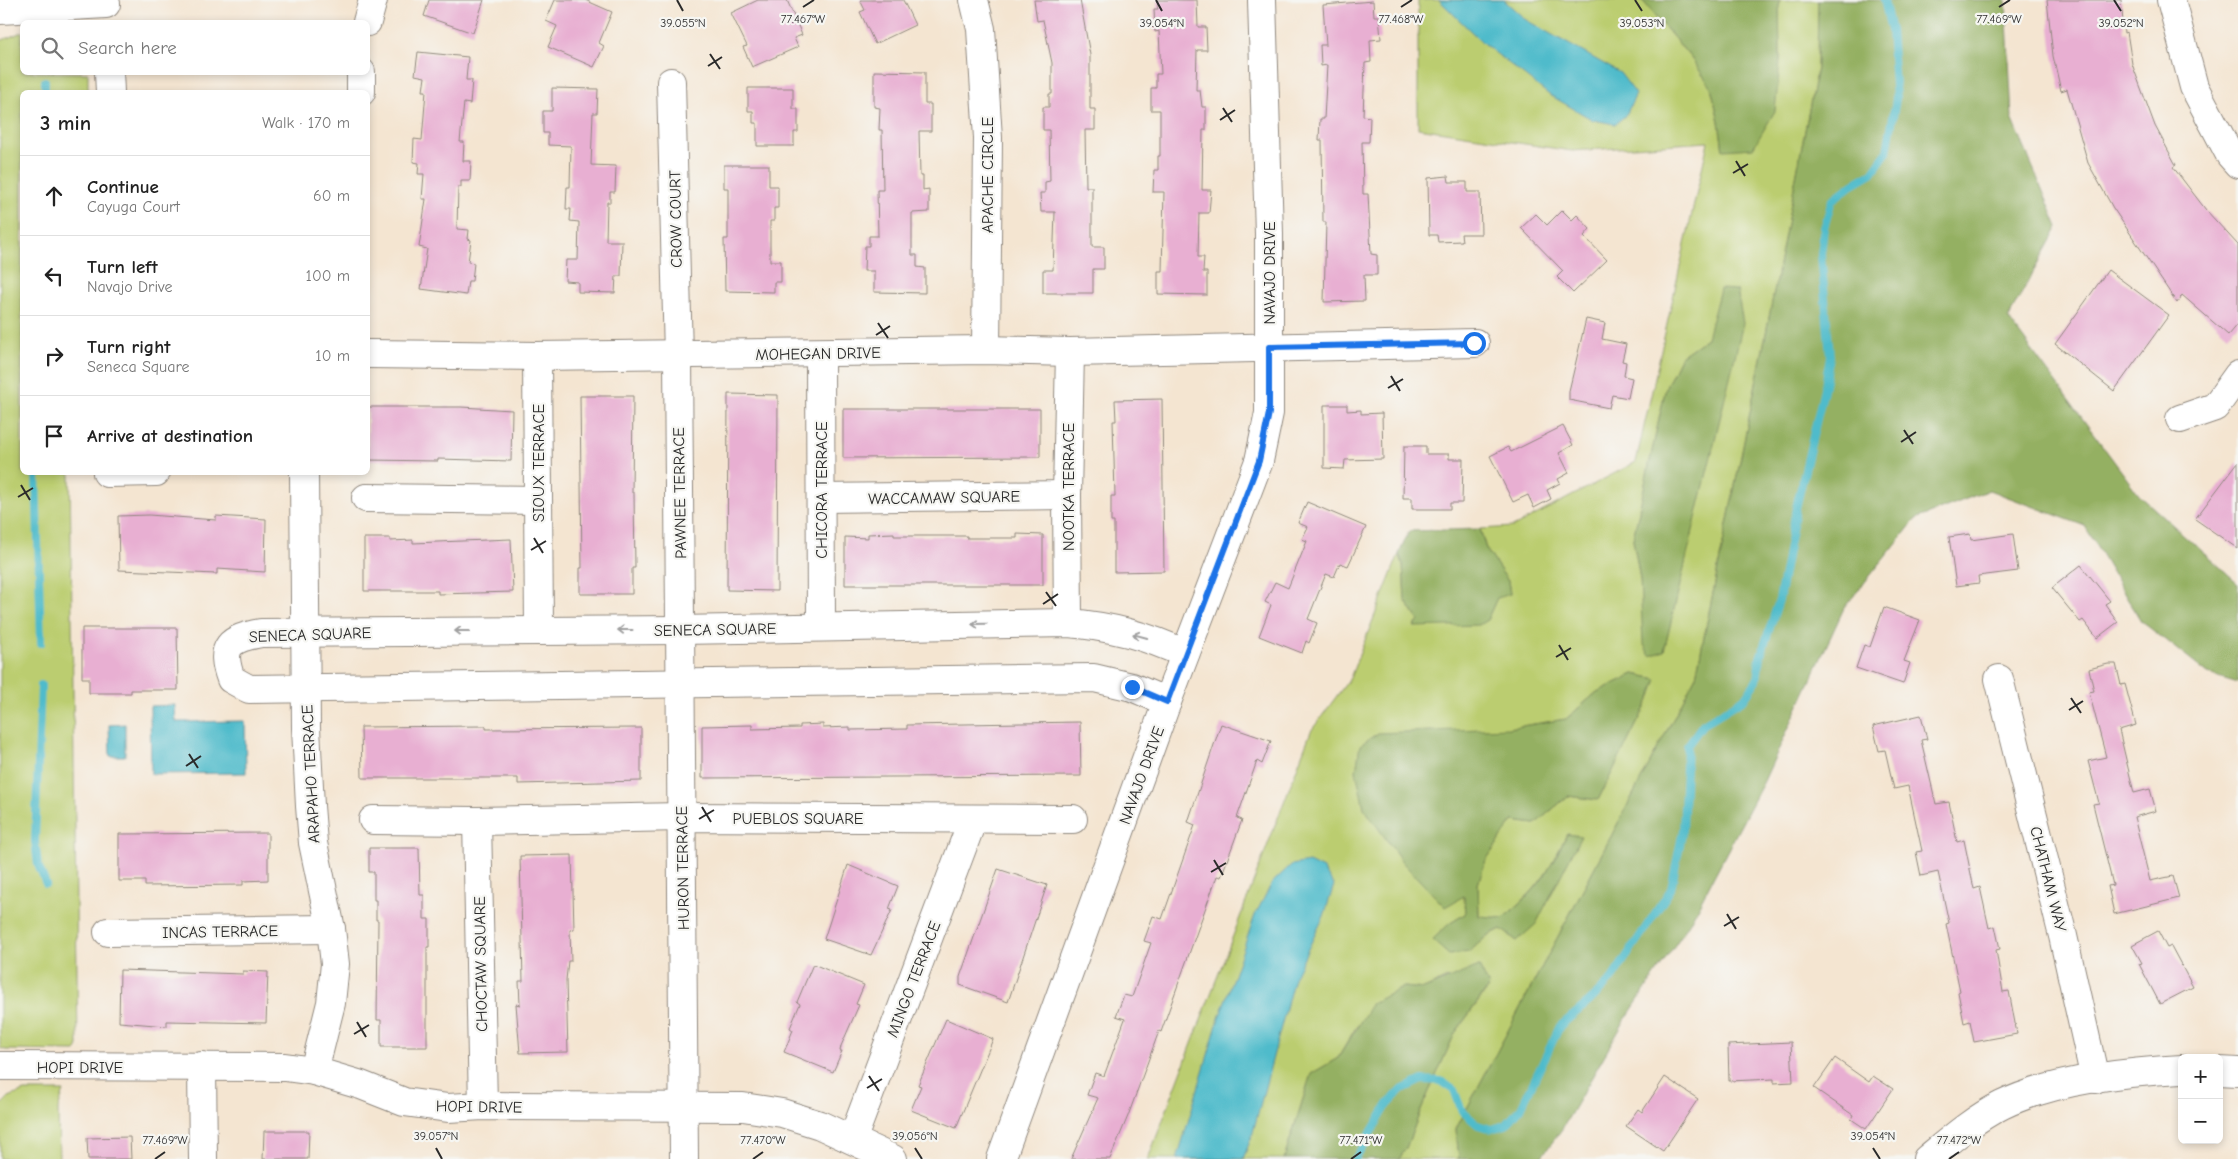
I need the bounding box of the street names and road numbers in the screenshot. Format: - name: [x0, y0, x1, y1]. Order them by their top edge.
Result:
- street label: APACHE CIRCLE: [979, 116, 997, 233]
- street label: CROW COURT: [666, 169, 686, 268]
- street label: NAVAJO DRIVE: [1261, 221, 1279, 325]
- street label: MOHEGAN DRIVE: [755, 344, 881, 364]
- street label: SIOUX TERRACE: [530, 404, 548, 522]
- street label: CHICORA TERRACE: [813, 421, 831, 559]
- street label: NOOTKA TERRACE: [1060, 423, 1078, 551]
- street label: PAWNEE TERRACE: [670, 427, 690, 559]
- street label: WACCAMAW SQUARE: [868, 488, 1020, 508]
- street label: SENECA SQUARE: [654, 620, 777, 640]
- street label: SENECA SQUARE: [249, 624, 372, 646]
- street label: ARAPAHO TERRACE: [298, 704, 324, 844]
- street label: NAVAJO DRIVE: [1116, 724, 1168, 827]
- street label: HURON TERRACE: [673, 805, 693, 930]
- street label: PUEBLOS SQUARE: [732, 810, 864, 828]
- street label: CHATHAM WAY: [2026, 825, 2070, 934]
- street label: CHOCTAW SQUARE: [471, 896, 491, 1032]
- street label: MINGO TERRACE: [883, 918, 945, 1040]
- street label: INCAS TERRACE: [162, 922, 278, 942]
- street label: HOPI DRIVE: [37, 1059, 124, 1077]
- street label: HOPI DRIVE: [436, 1097, 523, 1117]

